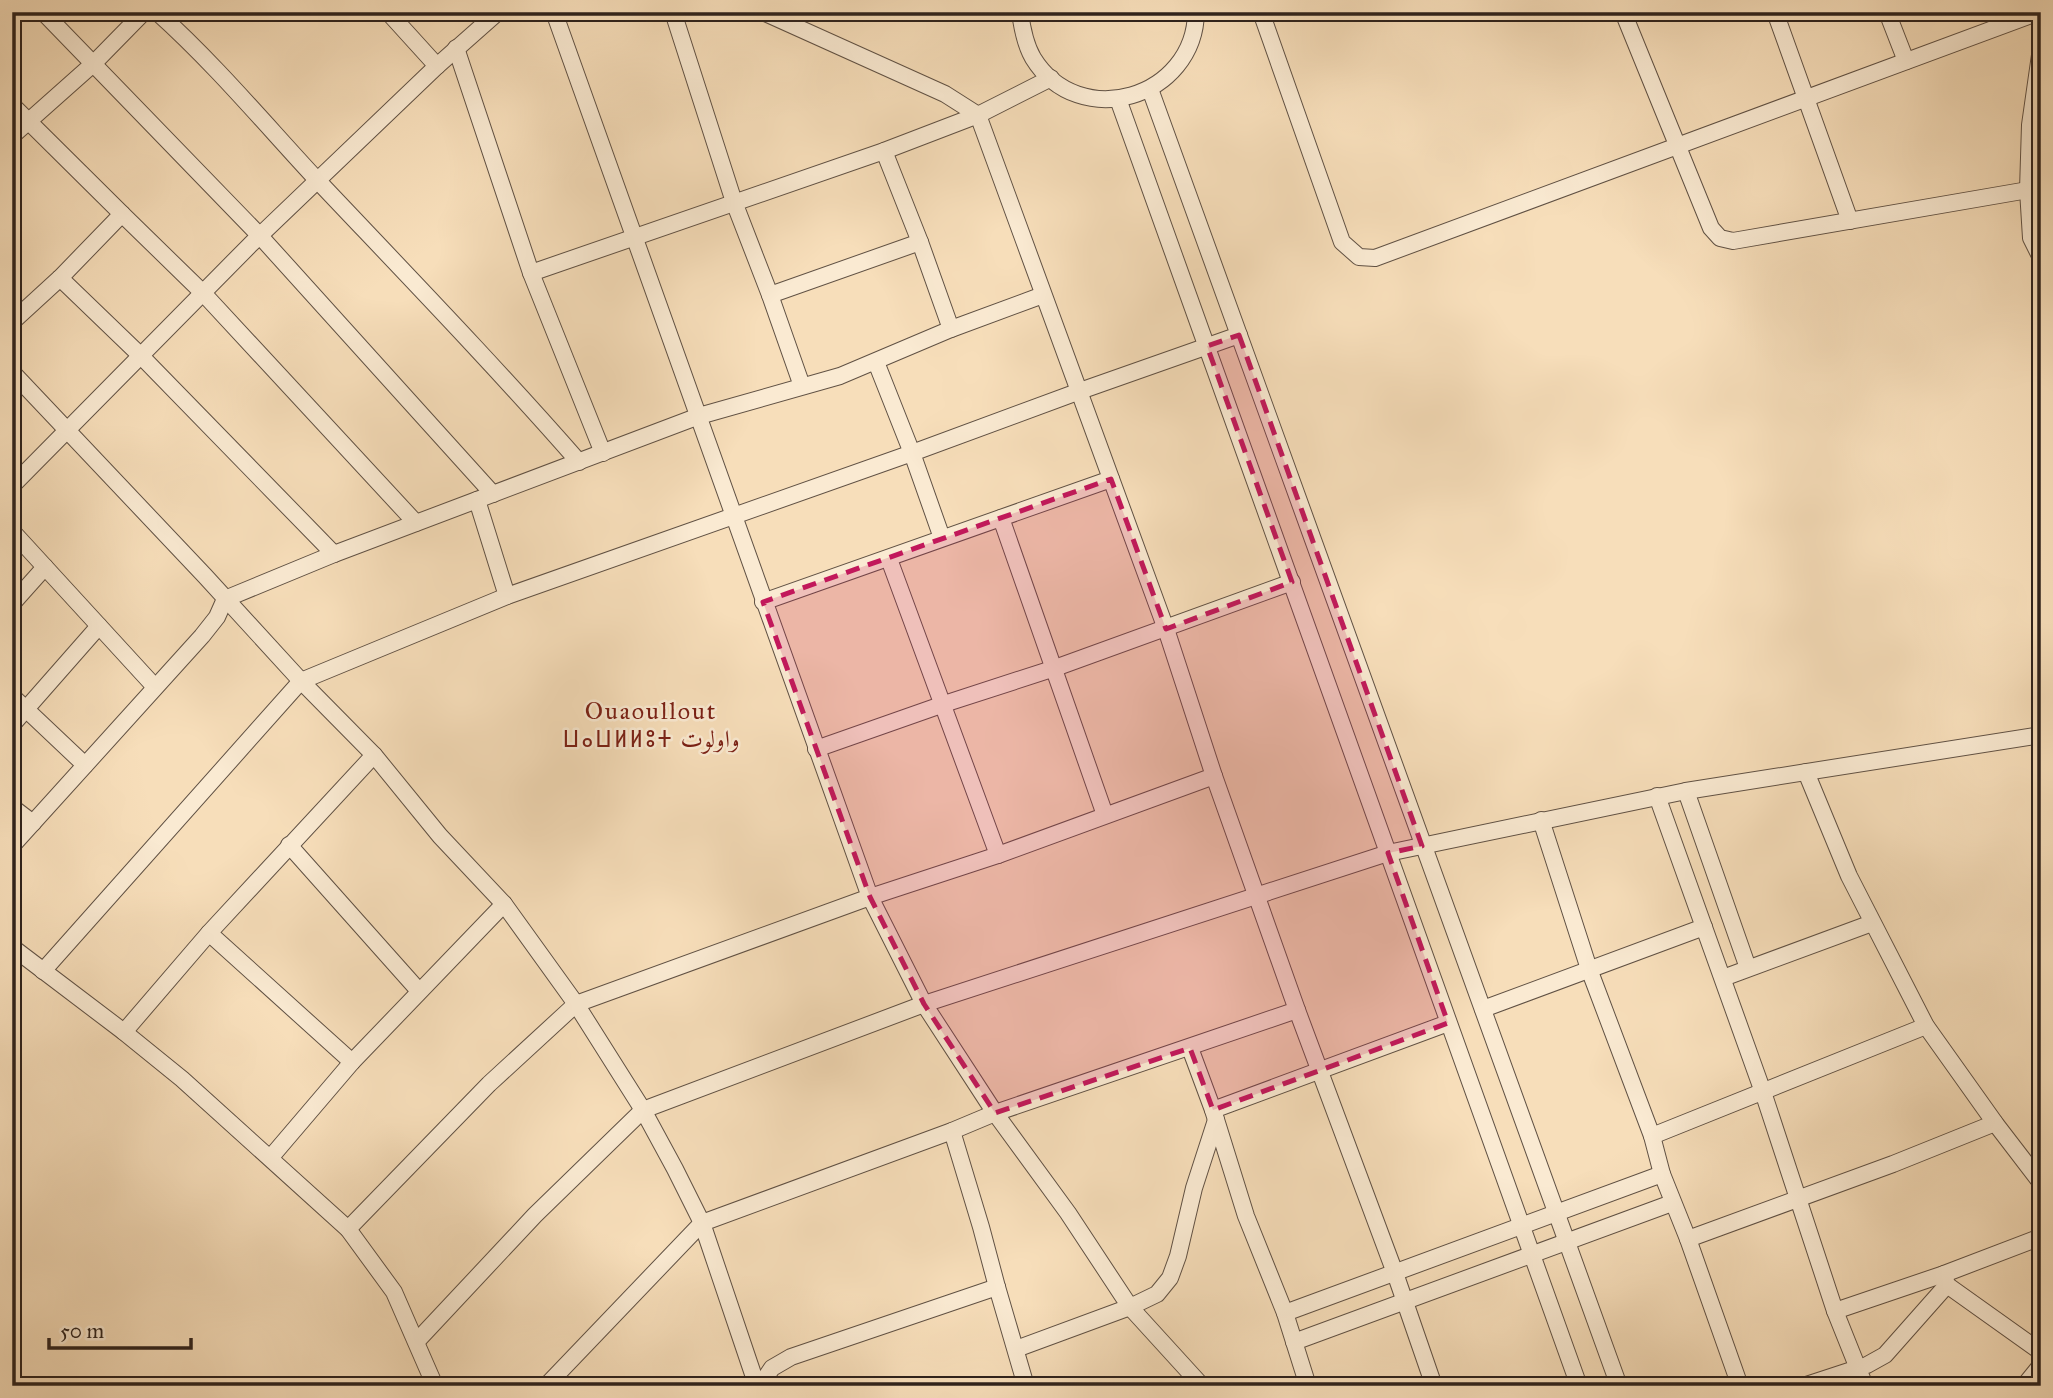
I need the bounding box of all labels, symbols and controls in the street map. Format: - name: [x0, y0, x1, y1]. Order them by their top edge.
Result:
- district label: Ouaoullout ⵡⴰⵡⵍⵍⵓⵜ واولوت: [563, 696, 740, 754]
- scale bar: [49, 1307, 191, 1351]
- text: 50 m: [60, 1318, 105, 1344]

